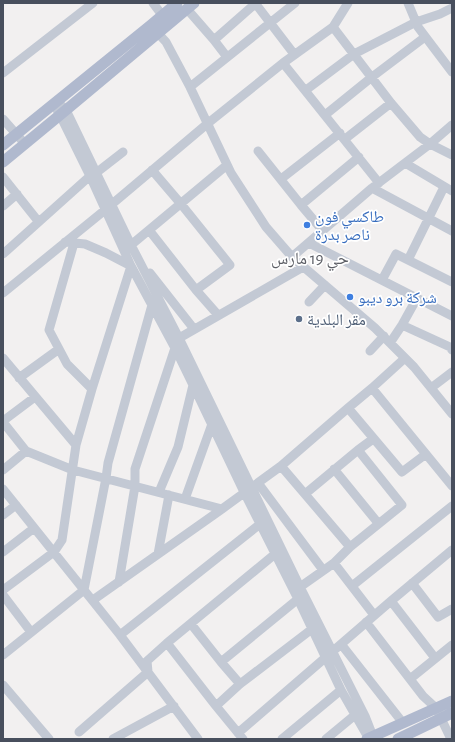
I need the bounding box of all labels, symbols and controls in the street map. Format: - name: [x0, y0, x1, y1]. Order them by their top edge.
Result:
- place label: طاكسي فون ناصر بدرة: [315, 209, 384, 244]
- marker: طاكسي فون ناصر بدرة: [302, 220, 312, 230]
- district label: حي 19 مارس: [271, 250, 349, 272]
- place label: شركة برو ديبو: [358, 290, 437, 307]
- marker: شركة برو ديبو: [345, 292, 355, 302]
- place label: مقر البلدية: [307, 312, 366, 329]
- marker: مقر البلدية: [294, 314, 304, 324]

